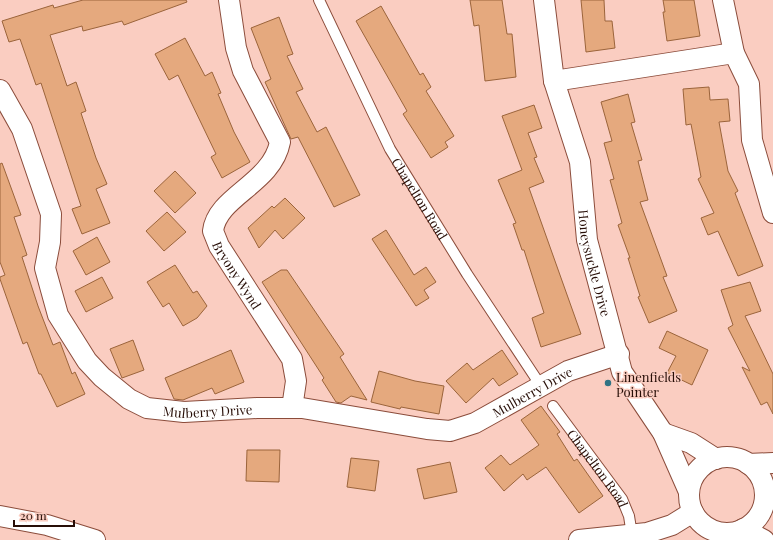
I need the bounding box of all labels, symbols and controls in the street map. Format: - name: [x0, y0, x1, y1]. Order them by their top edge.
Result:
- street label: Chapelton Road: [389, 154, 452, 243]
- street label: Honeysuckle Drive: [576, 209, 615, 319]
- street label: Bryony Wynd: [209, 239, 266, 312]
- street label: Mulberry Drive: [489, 362, 574, 420]
- place label: Linenfields Pointer: [616, 368, 681, 400]
- marker: Linenfields Pointer: [603, 378, 613, 388]
- street label: Mulberry Drive: [162, 400, 253, 421]
- street label: Chapelton Road: [564, 425, 633, 510]
- scale bar: [14, 502, 74, 528]
- text: 20 m: [20, 507, 47, 523]

